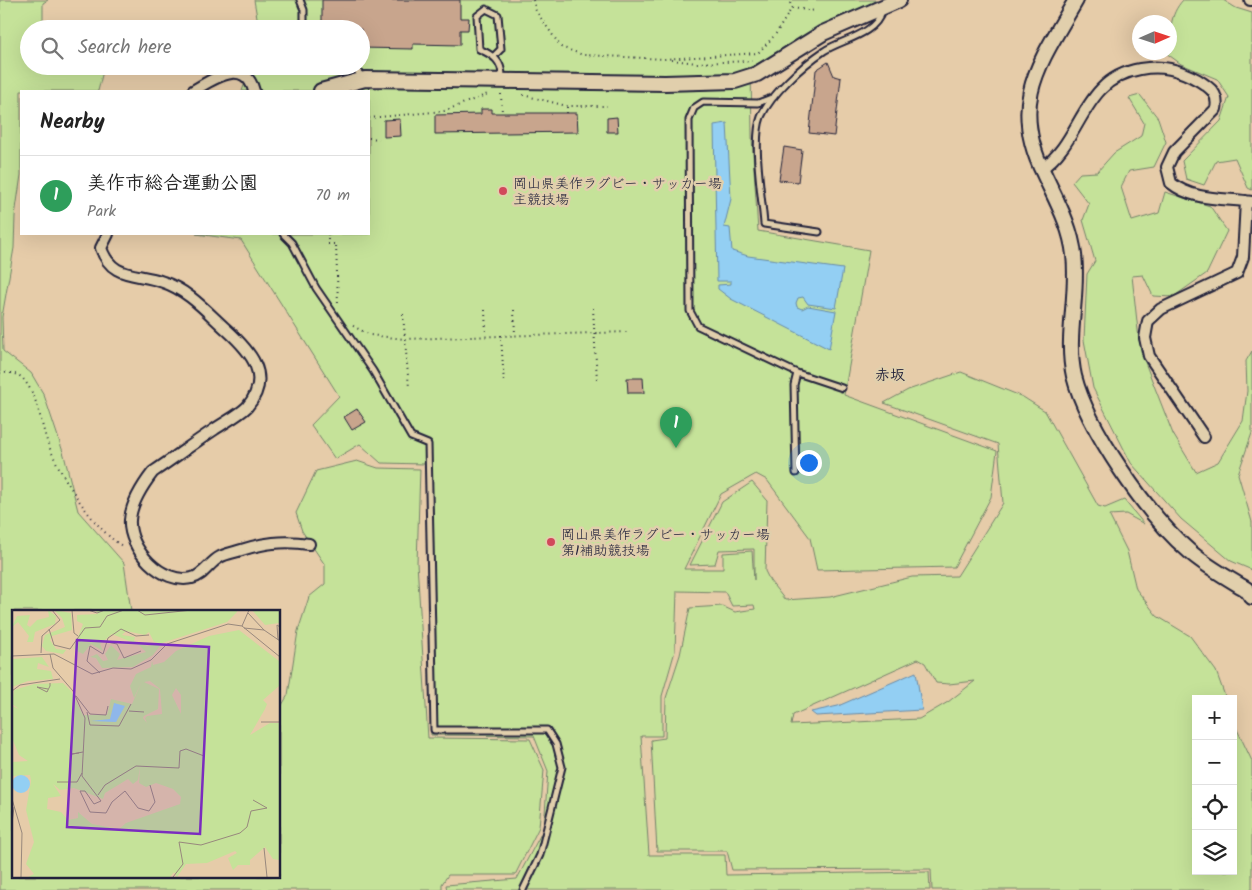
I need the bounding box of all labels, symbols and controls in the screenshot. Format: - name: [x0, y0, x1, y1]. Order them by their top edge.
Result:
- north arrow: [1132, 15, 1177, 60]
- search box: [20, 20, 370, 75]
- text: Search here: [78, 33, 172, 63]
- icon: search: [38, 34, 66, 62]
- text: Nearby: [40, 106, 105, 139]
- text: 美作市総合運動公園: [87, 169, 258, 199]
- place label: 岡山県美作ラグビー・サッカー場 主競技場: [513, 173, 722, 211]
- text: 1: [54, 183, 58, 208]
- text: 70 m: [315, 183, 350, 208]
- marker: 岡山県美作ラグビー・サッカー場 主競技場: [497, 185, 509, 197]
- text: Park: [87, 199, 116, 224]
- district label: 赤坂: [875, 364, 905, 388]
- pin: 1: [660, 407, 692, 448]
- your location: [796, 450, 822, 476]
- place label: 岡山県美作ラグビー・サッカー場 第1補助競技場: [561, 524, 770, 562]
- marker: 岡山県美作ラグビー・サッカー場 第1補助競技場: [545, 536, 557, 548]
- inset map: [12, 610, 280, 878]
- map controls: [1192, 695, 1237, 875]
- button: +: [1192, 695, 1237, 740]
- button: −: [1192, 740, 1237, 785]
- button: locate: [1192, 785, 1237, 830]
- button: layers: [1192, 830, 1237, 875]

